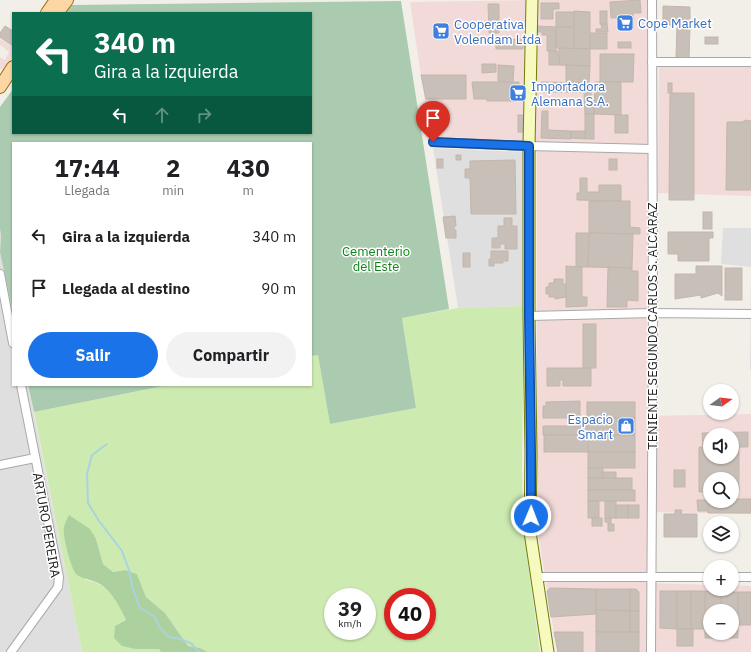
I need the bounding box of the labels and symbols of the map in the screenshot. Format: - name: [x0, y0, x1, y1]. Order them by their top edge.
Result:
- supermarket icon: Cope Market: [615, 13, 635, 33]
- place label: Cope Market: [638, 15, 712, 32]
- place label: Cooperativa Volendam Ltda: [454, 16, 541, 48]
- supermarket icon: Cooperativa Volendam Ltda: [431, 21, 451, 41]
- place label: Importadora Alemana S.A.: [531, 78, 609, 110]
- supermarket icon: Importadora Alemana S.A.: [508, 83, 528, 103]
- pin: [416, 101, 450, 142]
- street label: TENIENTE SEGUNDO CARLOS S. ALCARAZ: [644, 202, 661, 450]
- park label: Cementerio del Este: [342, 243, 410, 275]
- north arrow: [703, 384, 739, 420]
- place label: Espacio Smart: [568, 411, 613, 443]
- shop icon: Espacio Smart: [616, 416, 636, 436]
- street label: ARTURO PEREIRA: [29, 471, 64, 580]
- position arrow: [510, 495, 552, 537]
- speed limit sign: 40: [384, 588, 436, 640]

